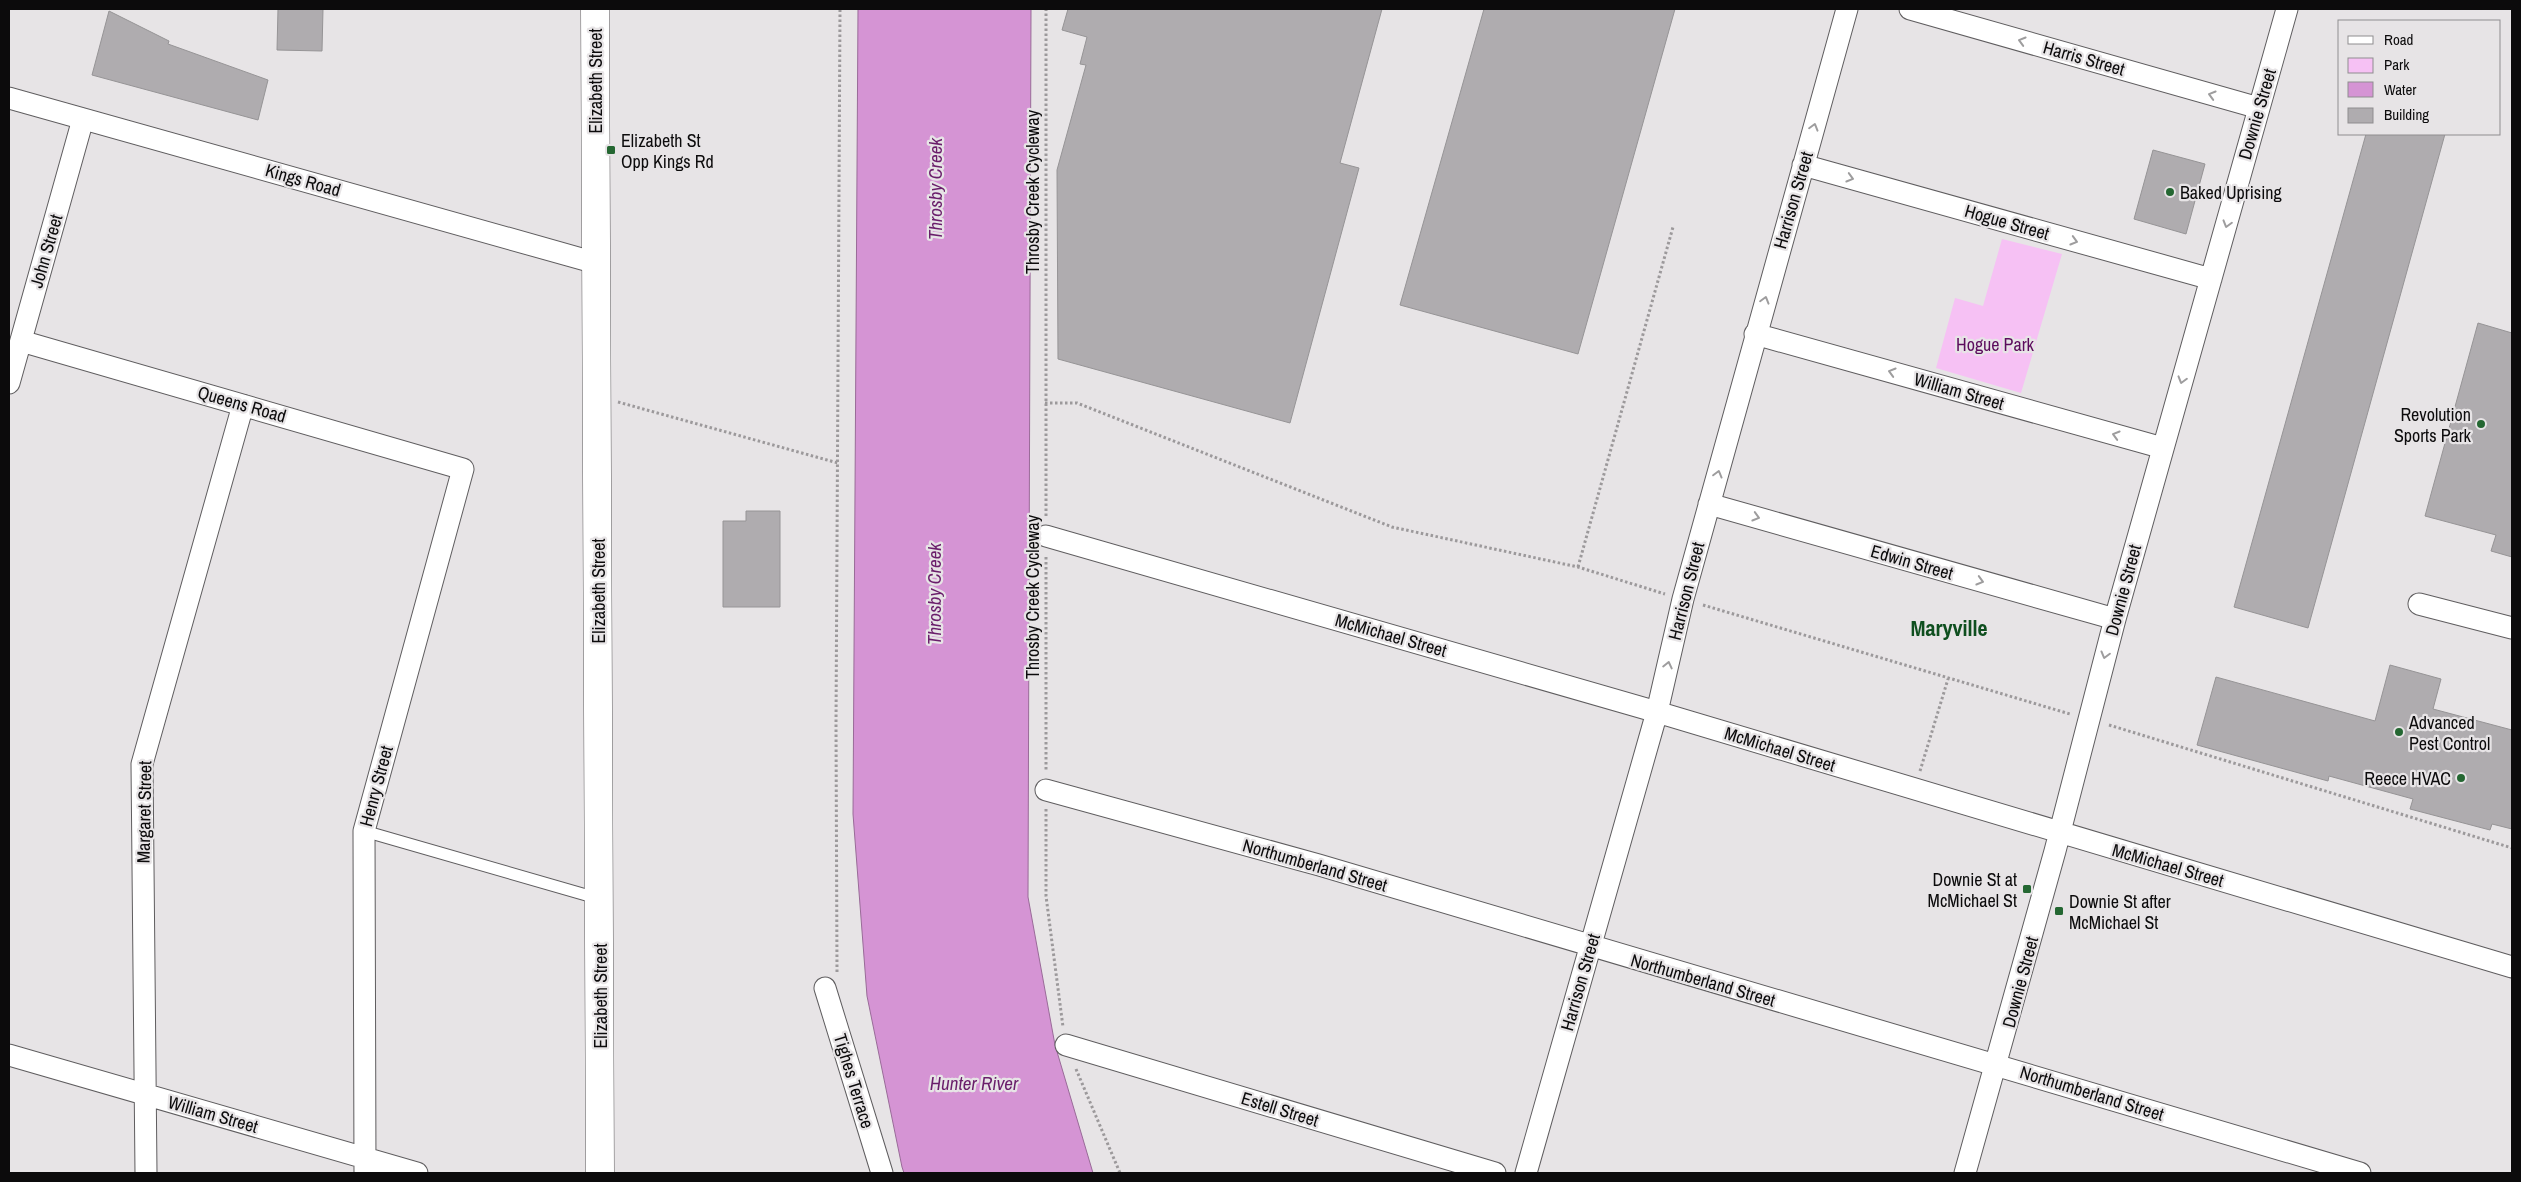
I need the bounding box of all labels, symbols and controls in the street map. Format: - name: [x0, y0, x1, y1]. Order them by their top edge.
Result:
- legend: [2338, 20, 2501, 135]
- street label: Elizabeth Street: [583, 28, 608, 134]
- text: Road: [2384, 29, 2413, 50]
- street label: Harris Street: [2040, 34, 2128, 82]
- one-way arrow: [2019, 36, 2027, 46]
- text: Park: [2384, 54, 2410, 75]
- street label: Downie Street: [2232, 66, 2282, 162]
- text: Water: [2384, 79, 2416, 100]
- one-way arrow: [2209, 90, 2217, 100]
- text: Building: [2384, 104, 2429, 125]
- street label: Throsby Creek Cycleway: [1020, 109, 1045, 274]
- one-way arrow: [1808, 122, 1819, 131]
- place label: Elizabeth St Opp Kings Rd: [621, 128, 714, 174]
- water label: Throsby Creek: [922, 137, 948, 240]
- marker: Elizabeth St Opp Kings Rd: [605, 144, 617, 156]
- street label: Harrison Street: [1767, 148, 1819, 252]
- street label: Kings Road: [262, 157, 344, 203]
- one-way arrow: [1846, 172, 1855, 183]
- place label: Baked Uprising: [2180, 180, 2283, 205]
- marker: Baked Uprising: [2164, 186, 2176, 198]
- street label: Hogue Street: [1962, 198, 2052, 246]
- street label: John Street: [24, 211, 68, 291]
- one-way arrow: [2222, 220, 2232, 228]
- one-way arrow: [2070, 235, 2078, 245]
- one-way arrow: [1759, 296, 1770, 304]
- park label: Hogue Park: [1956, 332, 2035, 357]
- street label: William Street: [1911, 366, 2007, 416]
- one-way arrow: [1888, 367, 1896, 377]
- one-way arrow: [2178, 376, 2188, 384]
- street label: Queens Road: [195, 379, 289, 429]
- place label: Revolution Sports Park: [2394, 402, 2472, 448]
- marker: Revolution Sports Park: [2475, 418, 2487, 430]
- one-way arrow: [2112, 430, 2120, 440]
- one-way arrow: [1712, 470, 1722, 478]
- one-way arrow: [1752, 512, 1760, 522]
- street label: Throsby Creek Cycleway: [1020, 514, 1045, 679]
- street label: Elizabeth Street: [586, 538, 611, 644]
- street label: Edwin Street: [1868, 538, 1956, 586]
- street label: Harrison Street: [1662, 539, 1710, 643]
- water label: Throsby Creek: [921, 542, 947, 645]
- street label: Downie Street: [2099, 542, 2147, 638]
- one-way arrow: [1975, 575, 1983, 585]
- street label: McMichael Street: [1332, 607, 1450, 663]
- district label: Maryville: [1910, 613, 1988, 643]
- one-way arrow: [2101, 650, 2111, 659]
- one-way arrow: [1662, 660, 1673, 669]
- place label: Advanced Pest Control: [2408, 710, 2490, 756]
- street label: McMichael Street: [1721, 720, 1839, 778]
- marker: Advanced Pest Control: [2393, 726, 2405, 738]
- street label: Henry Street: [353, 743, 399, 829]
- street label: Margaret Street: [131, 761, 157, 863]
- place label: Reece HVAC: [2364, 766, 2451, 791]
- marker: Reece HVAC: [2455, 772, 2467, 784]
- street label: Northumberland Street: [1240, 832, 1390, 898]
- street label: McMichael Street: [2109, 837, 2227, 893]
- place label: Downie St at McMichael St: [1928, 867, 2017, 913]
- marker: Downie St at McMichael St: [2021, 883, 2033, 895]
- place label: Downie St after McMichael St: [2069, 889, 2171, 935]
- marker: Downie St after McMichael St: [2053, 905, 2065, 917]
- street label: Harrison Street: [1554, 930, 1606, 1034]
- street label: Downie Street: [1996, 934, 2044, 1030]
- street label: Elizabeth Street: [588, 943, 613, 1049]
- street label: Northumberland Street: [1628, 947, 1778, 1013]
- street label: Tighes Terrace: [828, 1031, 880, 1131]
- street label: Northumberland Street: [2017, 1059, 2167, 1127]
- water label: Hunter River: [930, 1070, 1019, 1096]
- street label: Estell Street: [1238, 1085, 1322, 1133]
- street label: William Street: [165, 1089, 261, 1139]

